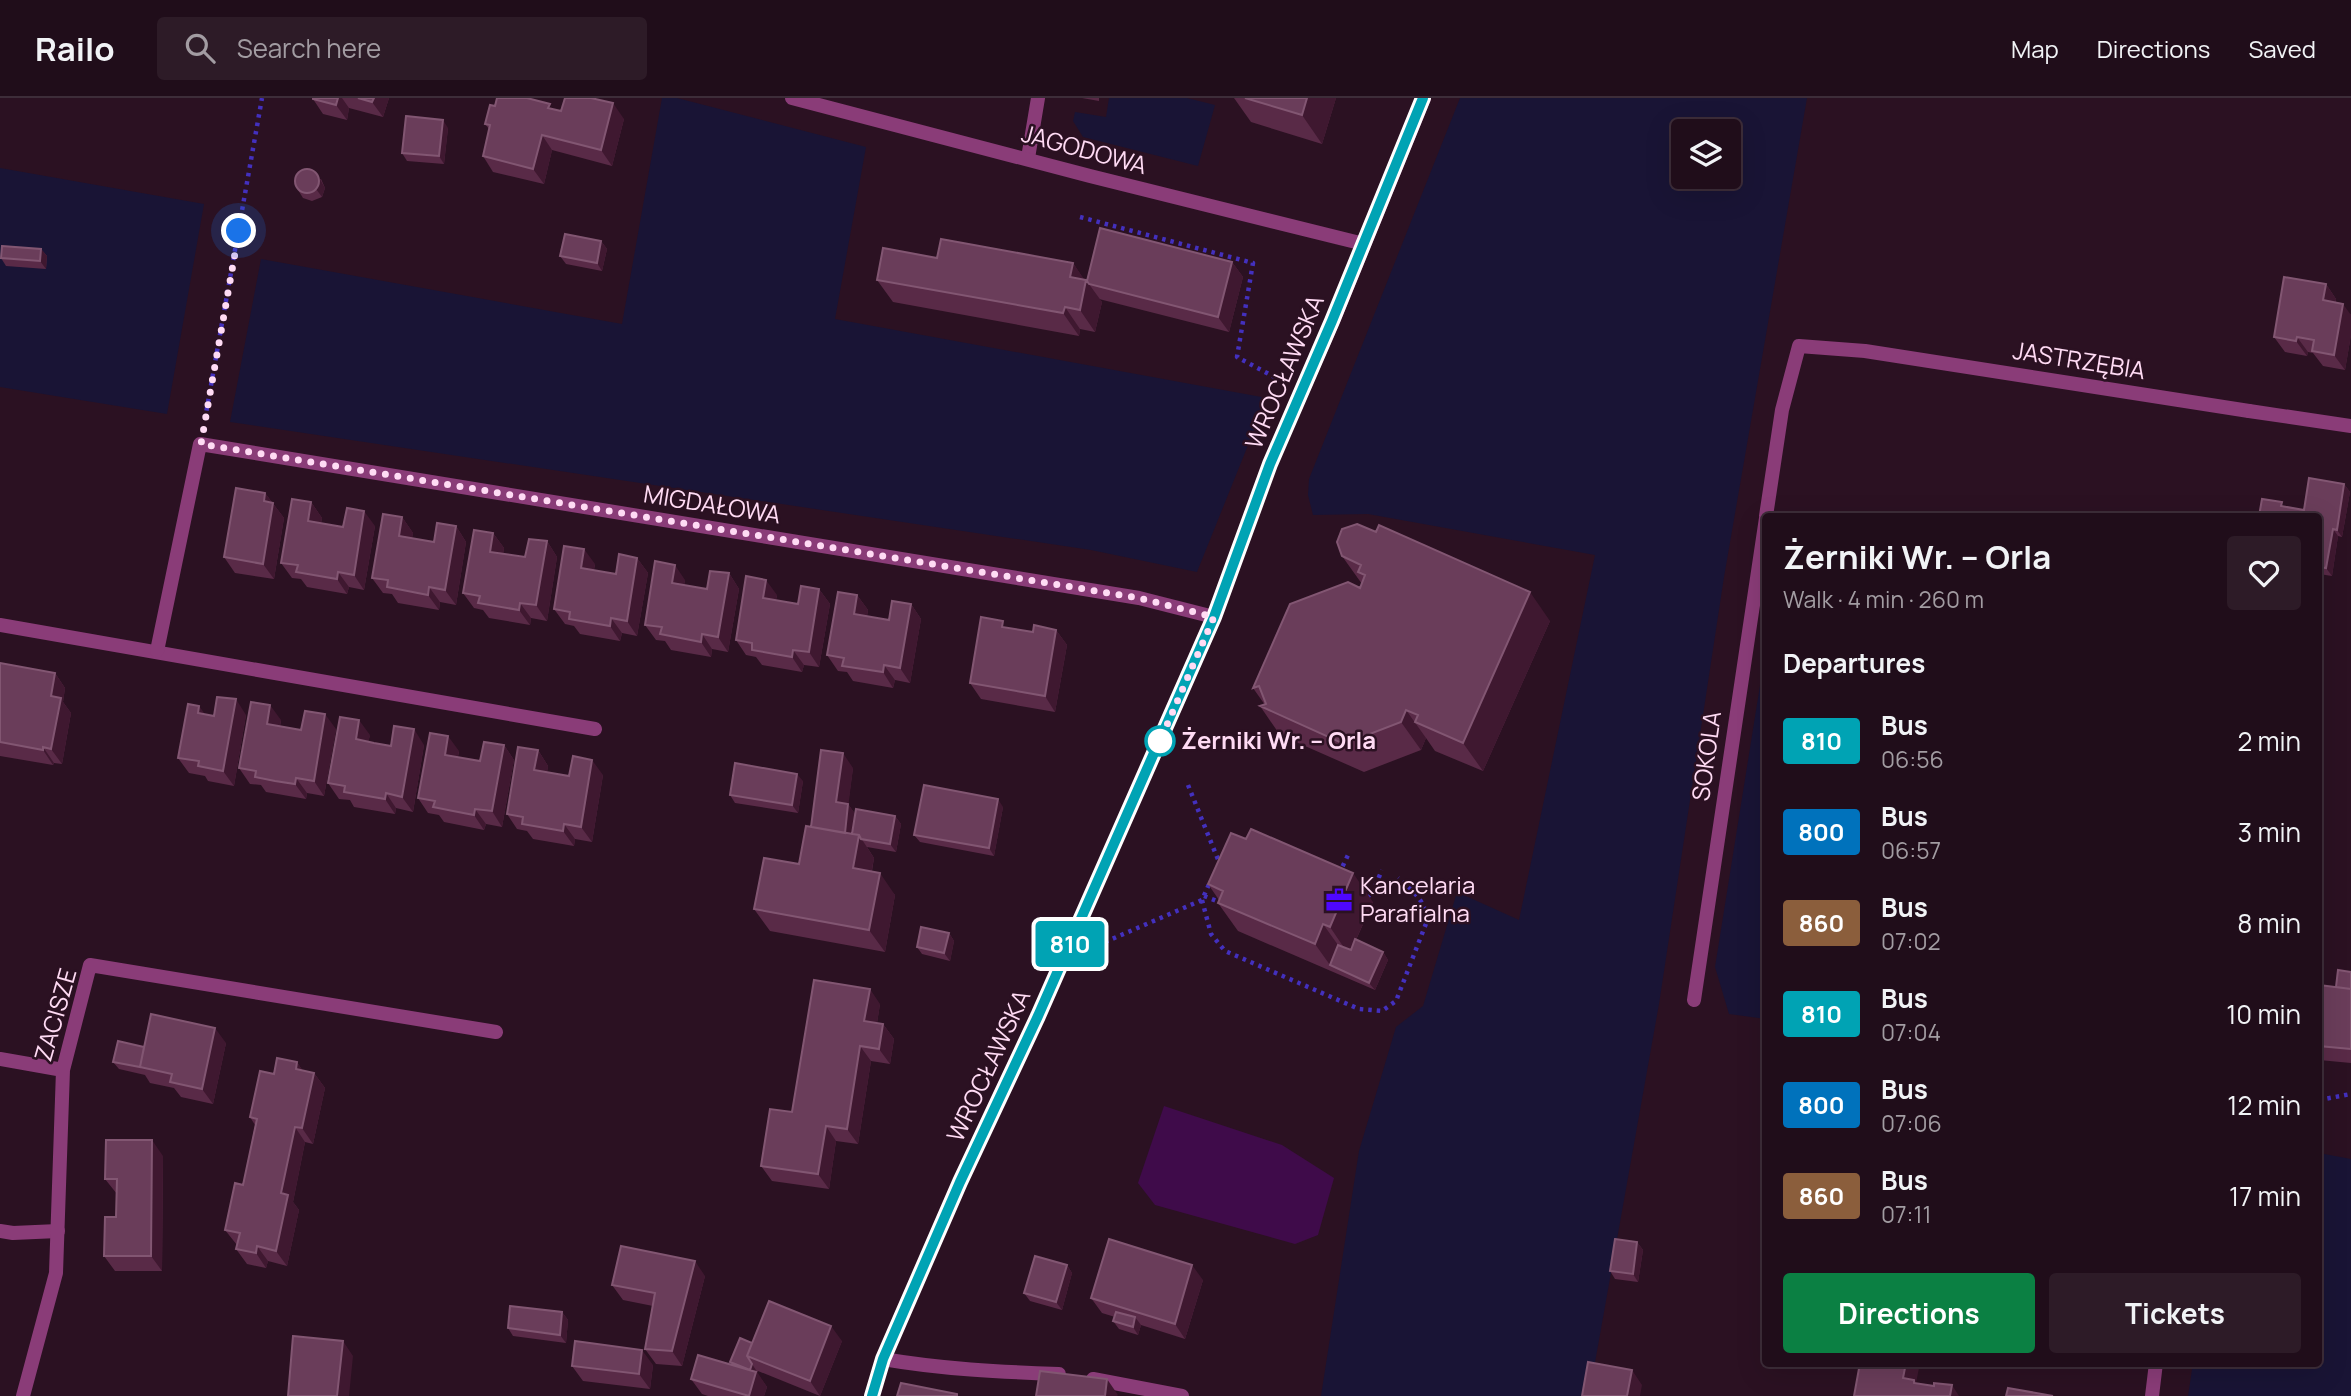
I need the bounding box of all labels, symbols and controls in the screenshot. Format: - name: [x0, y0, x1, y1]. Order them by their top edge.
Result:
- search box: [157, 17, 647, 80]
- text: Railo: [35, 26, 115, 71]
- icon: search: [181, 29, 219, 67]
- text: Search here: [237, 30, 381, 66]
- text: Map: [2011, 32, 2059, 65]
- text: Directions: [2097, 32, 2210, 65]
- text: Saved: [2248, 32, 2316, 65]
- street label: JAGODOWA: [1018, 116, 1151, 181]
- map controls: [1671, 119, 1741, 189]
- button: layers: [1671, 119, 1741, 189]
- your location: [221, 213, 256, 248]
- street label: WROCŁAWSKA: [1236, 289, 1331, 453]
- street label: JASTRZĘBIA: [2011, 333, 2148, 386]
- street label: MIGDAŁOWA: [641, 476, 783, 531]
- text: Żerniki Wr. – Orla: [1783, 534, 2051, 579]
- button: heart: [2227, 536, 2301, 610]
- text: Walk · 4 min · 260 m: [1783, 583, 1984, 615]
- text: Departures: [1783, 645, 1925, 681]
- text: Bus: [1881, 707, 1928, 743]
- street label: SOKOLA: [1683, 709, 1728, 803]
- place label: Żerniki Wr. – Orla: [1181, 723, 1376, 756]
- text: 2 min: [2237, 723, 2301, 759]
- text: 810: [1801, 724, 1842, 757]
- marker: Żerniki Wr. – Orla: [1145, 726, 1175, 756]
- text: 06:56: [1881, 743, 1944, 775]
- text: Bus: [1881, 798, 1928, 834]
- text: 3 min: [2238, 814, 2301, 850]
- text: 800: [1798, 815, 1845, 848]
- text: 06:57: [1881, 834, 1941, 866]
- place label: Kancelaria Parafialna: [1360, 868, 1475, 929]
- office icon: Kancelaria Parafialna: [1324, 885, 1354, 915]
- text: Bus: [1881, 889, 1928, 925]
- text: 8 min: [2237, 905, 2301, 941]
- text: 860: [1799, 906, 1844, 939]
- line badge: 810: [1030, 921, 1110, 967]
- text: 07:02: [1881, 925, 1941, 957]
- text: 810: [1049, 927, 1091, 960]
- street label: ZACISZE: [26, 964, 84, 1065]
- text: Bus: [1881, 980, 1928, 1016]
- street label: WROCŁAWSKA: [938, 984, 1037, 1147]
- text: 10 min: [2226, 996, 2301, 1032]
- text: 810: [1801, 997, 1842, 1030]
- text: 07:04: [1881, 1016, 1941, 1048]
- text: Bus: [1881, 1071, 1928, 1107]
- text: 12 min: [2227, 1087, 2301, 1123]
- text: 800: [1798, 1088, 1845, 1121]
- text: 07:06: [1881, 1107, 1942, 1139]
- text: Bus: [1881, 1162, 1928, 1198]
- text: 17 min: [2229, 1178, 2301, 1214]
- text: 860: [1799, 1179, 1844, 1212]
- text: 07:11: [1881, 1198, 1931, 1230]
- button: Directions: [1783, 1273, 2035, 1353]
- button: Tickets: [2049, 1273, 2301, 1353]

